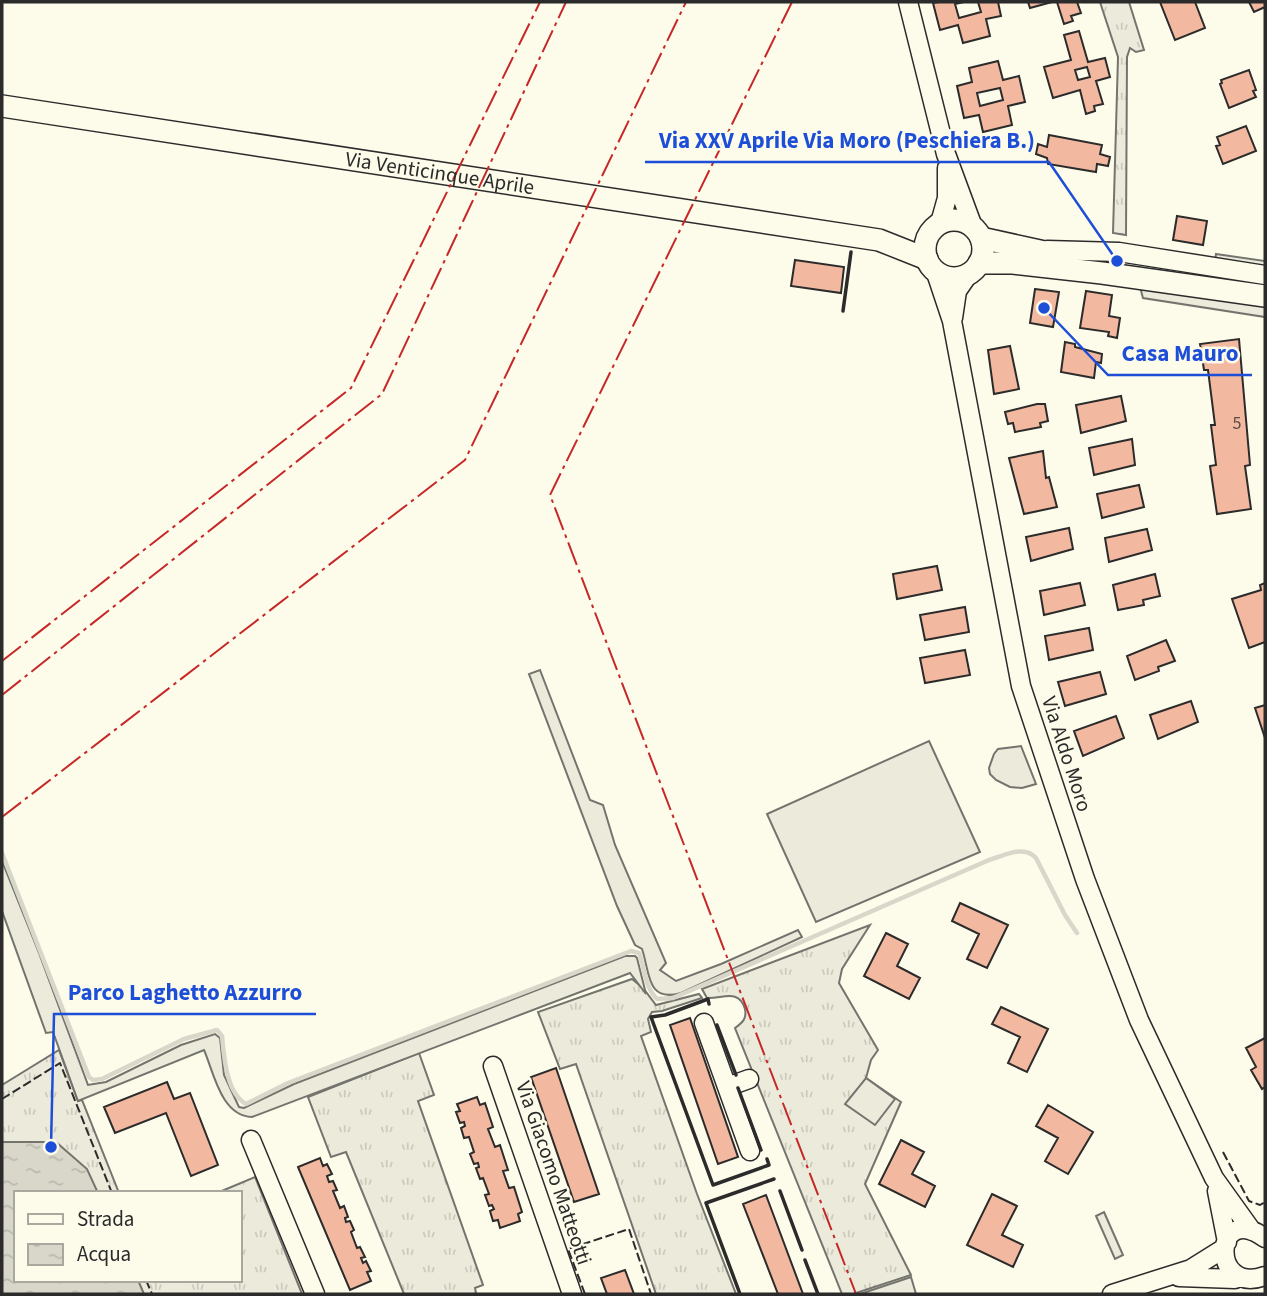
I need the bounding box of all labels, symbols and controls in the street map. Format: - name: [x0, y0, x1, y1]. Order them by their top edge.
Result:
- callout: Via XXV Aprile Via Moro (Peschiera B.): [645, 118, 1049, 162]
- text: Via XXV Aprile Via Moro (Peschiera B.): [658, 124, 1035, 157]
- street label: Via Venticinque Aprile: [343, 144, 536, 202]
- callout: Casa Mauro: [1108, 331, 1252, 375]
- text: Casa Mauro: [1122, 337, 1238, 370]
- house number: 5: [1233, 411, 1242, 436]
- street label: Via Aldo Moro: [1034, 692, 1100, 816]
- callout: Parco Laghetto Azzurro: [54, 970, 316, 1014]
- text: Parco Laghetto Azzurro: [68, 976, 302, 1009]
- street label: Via Giacomo Matteotti: [508, 1077, 600, 1269]
- legend: [14, 1191, 242, 1282]
- text: Strada: [77, 1204, 134, 1234]
- text: Acqua: [77, 1239, 131, 1269]

